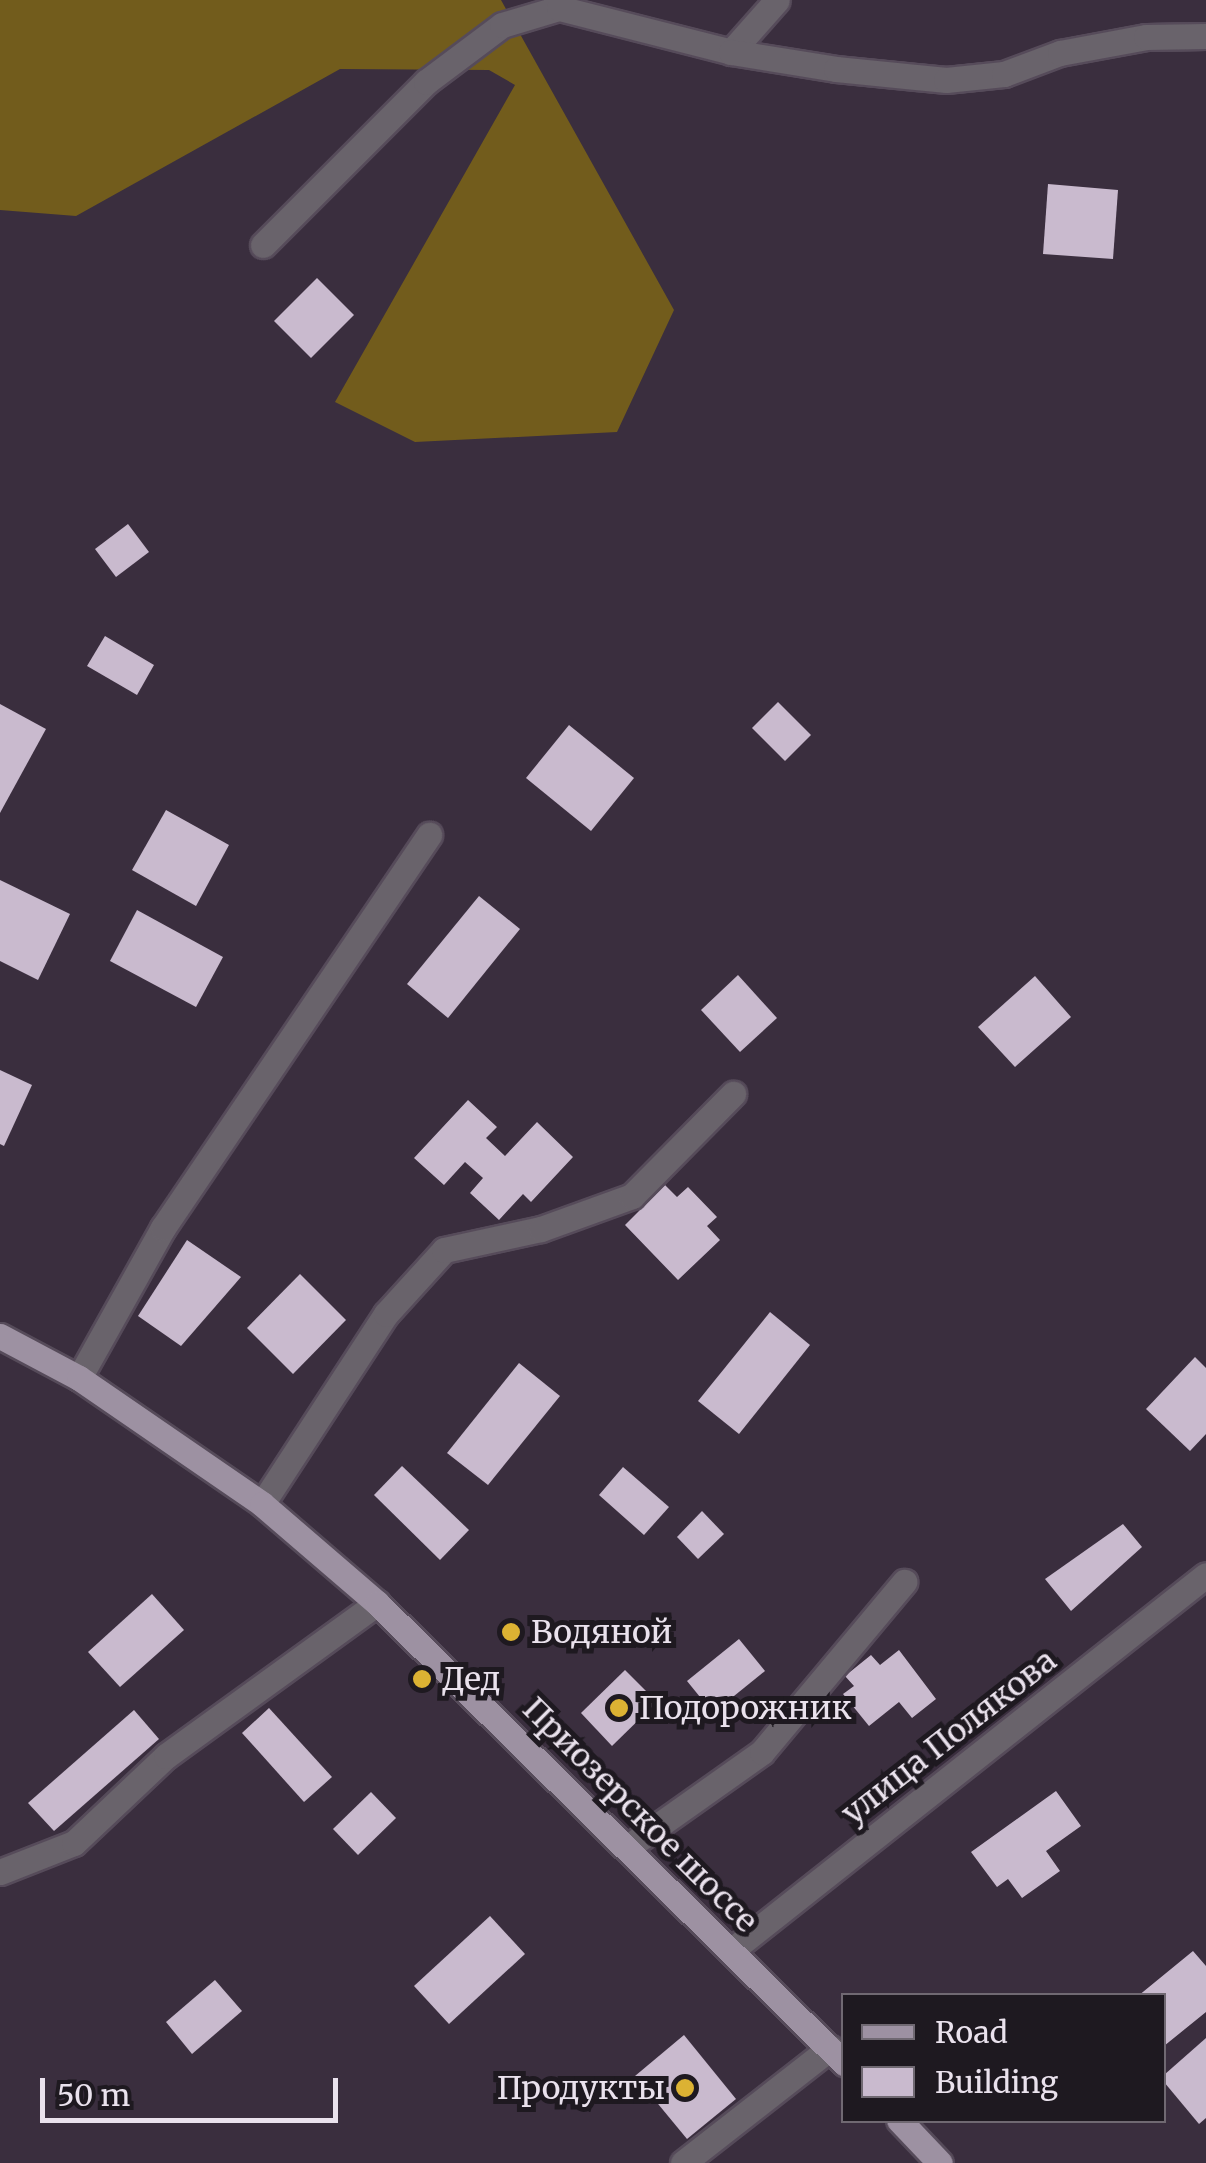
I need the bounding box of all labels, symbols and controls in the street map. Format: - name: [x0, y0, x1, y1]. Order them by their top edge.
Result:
- place label: Водяной: [531, 1613, 672, 1651]
- marker: Водяной: [500, 1621, 522, 1643]
- street label: улица Полякова: [834, 1641, 1064, 1833]
- place label: Дед: [442, 1660, 501, 1698]
- marker: Дед: [411, 1668, 433, 1690]
- place label: Подорожник: [639, 1689, 852, 1727]
- street label: Приозерское шоссе: [515, 1690, 765, 1940]
- marker: Подорожник: [608, 1697, 630, 1719]
- legend: [841, 1993, 1166, 2123]
- text: Road: [935, 2013, 1008, 2051]
- scale bar: [45, 2058, 342, 2120]
- text: Building: [935, 2063, 1058, 2101]
- place label: Продукты: [497, 2069, 665, 2107]
- text: 50 m: [57, 2076, 130, 2114]
- marker: Продукты: [674, 2077, 696, 2099]

